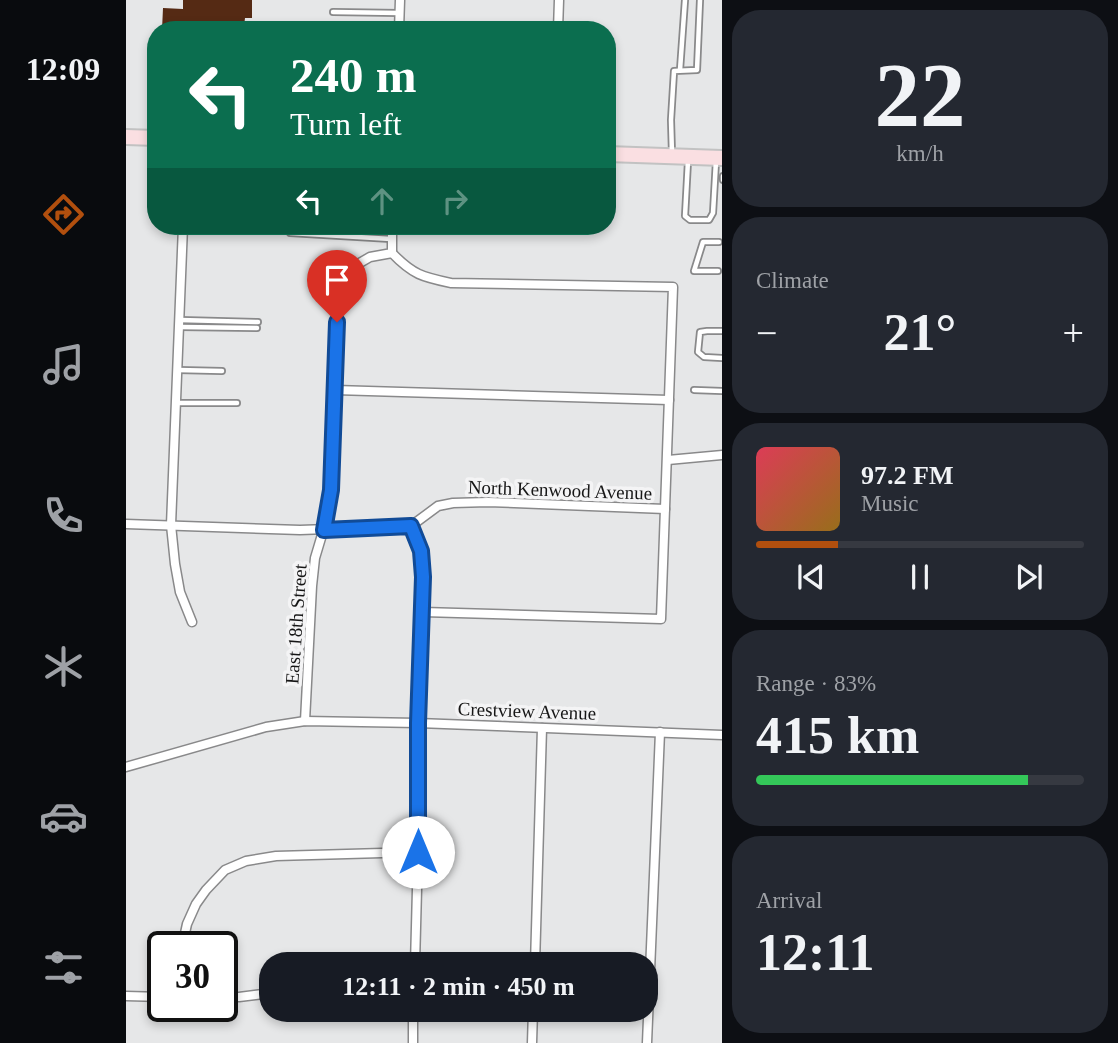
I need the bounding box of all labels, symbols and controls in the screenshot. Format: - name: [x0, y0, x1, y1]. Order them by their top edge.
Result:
- text: 22: [875, 45, 966, 146]
- text: 240 m: [290, 48, 417, 103]
- icon: left: [175, 49, 266, 140]
- text: 12:09: [26, 51, 100, 87]
- text: Turn left: [290, 106, 402, 142]
- text: km/h: [896, 141, 944, 166]
- icon: left: [290, 182, 328, 220]
- icon: ahead: [363, 182, 401, 220]
- icon: right: [436, 182, 474, 220]
- icon: directions: [39, 190, 88, 239]
- pin: [307, 250, 367, 322]
- icon: arrive: [318, 261, 356, 299]
- text: Climate: [756, 268, 829, 293]
- text: 21°: [884, 304, 956, 361]
- text: −: [756, 312, 777, 354]
- text: +: [1063, 312, 1084, 354]
- icon: music: [39, 340, 88, 389]
- text: 97.2 FM: [861, 461, 953, 490]
- street label: North Kenwood Avenue: [468, 476, 652, 504]
- icon: phone: [39, 491, 88, 540]
- text: Music: [861, 491, 919, 516]
- icon: previous: [792, 558, 830, 596]
- icon: pause: [901, 558, 939, 596]
- icon: next: [1010, 558, 1048, 596]
- street label: East 18th Street: [281, 563, 311, 685]
- icon: climate: [39, 642, 88, 691]
- text: Range · 83%: [756, 671, 876, 696]
- street label: Crestview Avenue: [457, 698, 597, 724]
- text: 415 km: [756, 707, 919, 764]
- icon: car: [39, 792, 88, 841]
- position arrow: [381, 815, 455, 889]
- text: Arrival: [756, 888, 822, 913]
- text: 12:11: [756, 924, 874, 981]
- speed limit sign: 30: [147, 931, 238, 1022]
- icon: filters: [39, 943, 88, 992]
- text: 12:11 · 2 min · 450 m: [342, 972, 575, 1001]

